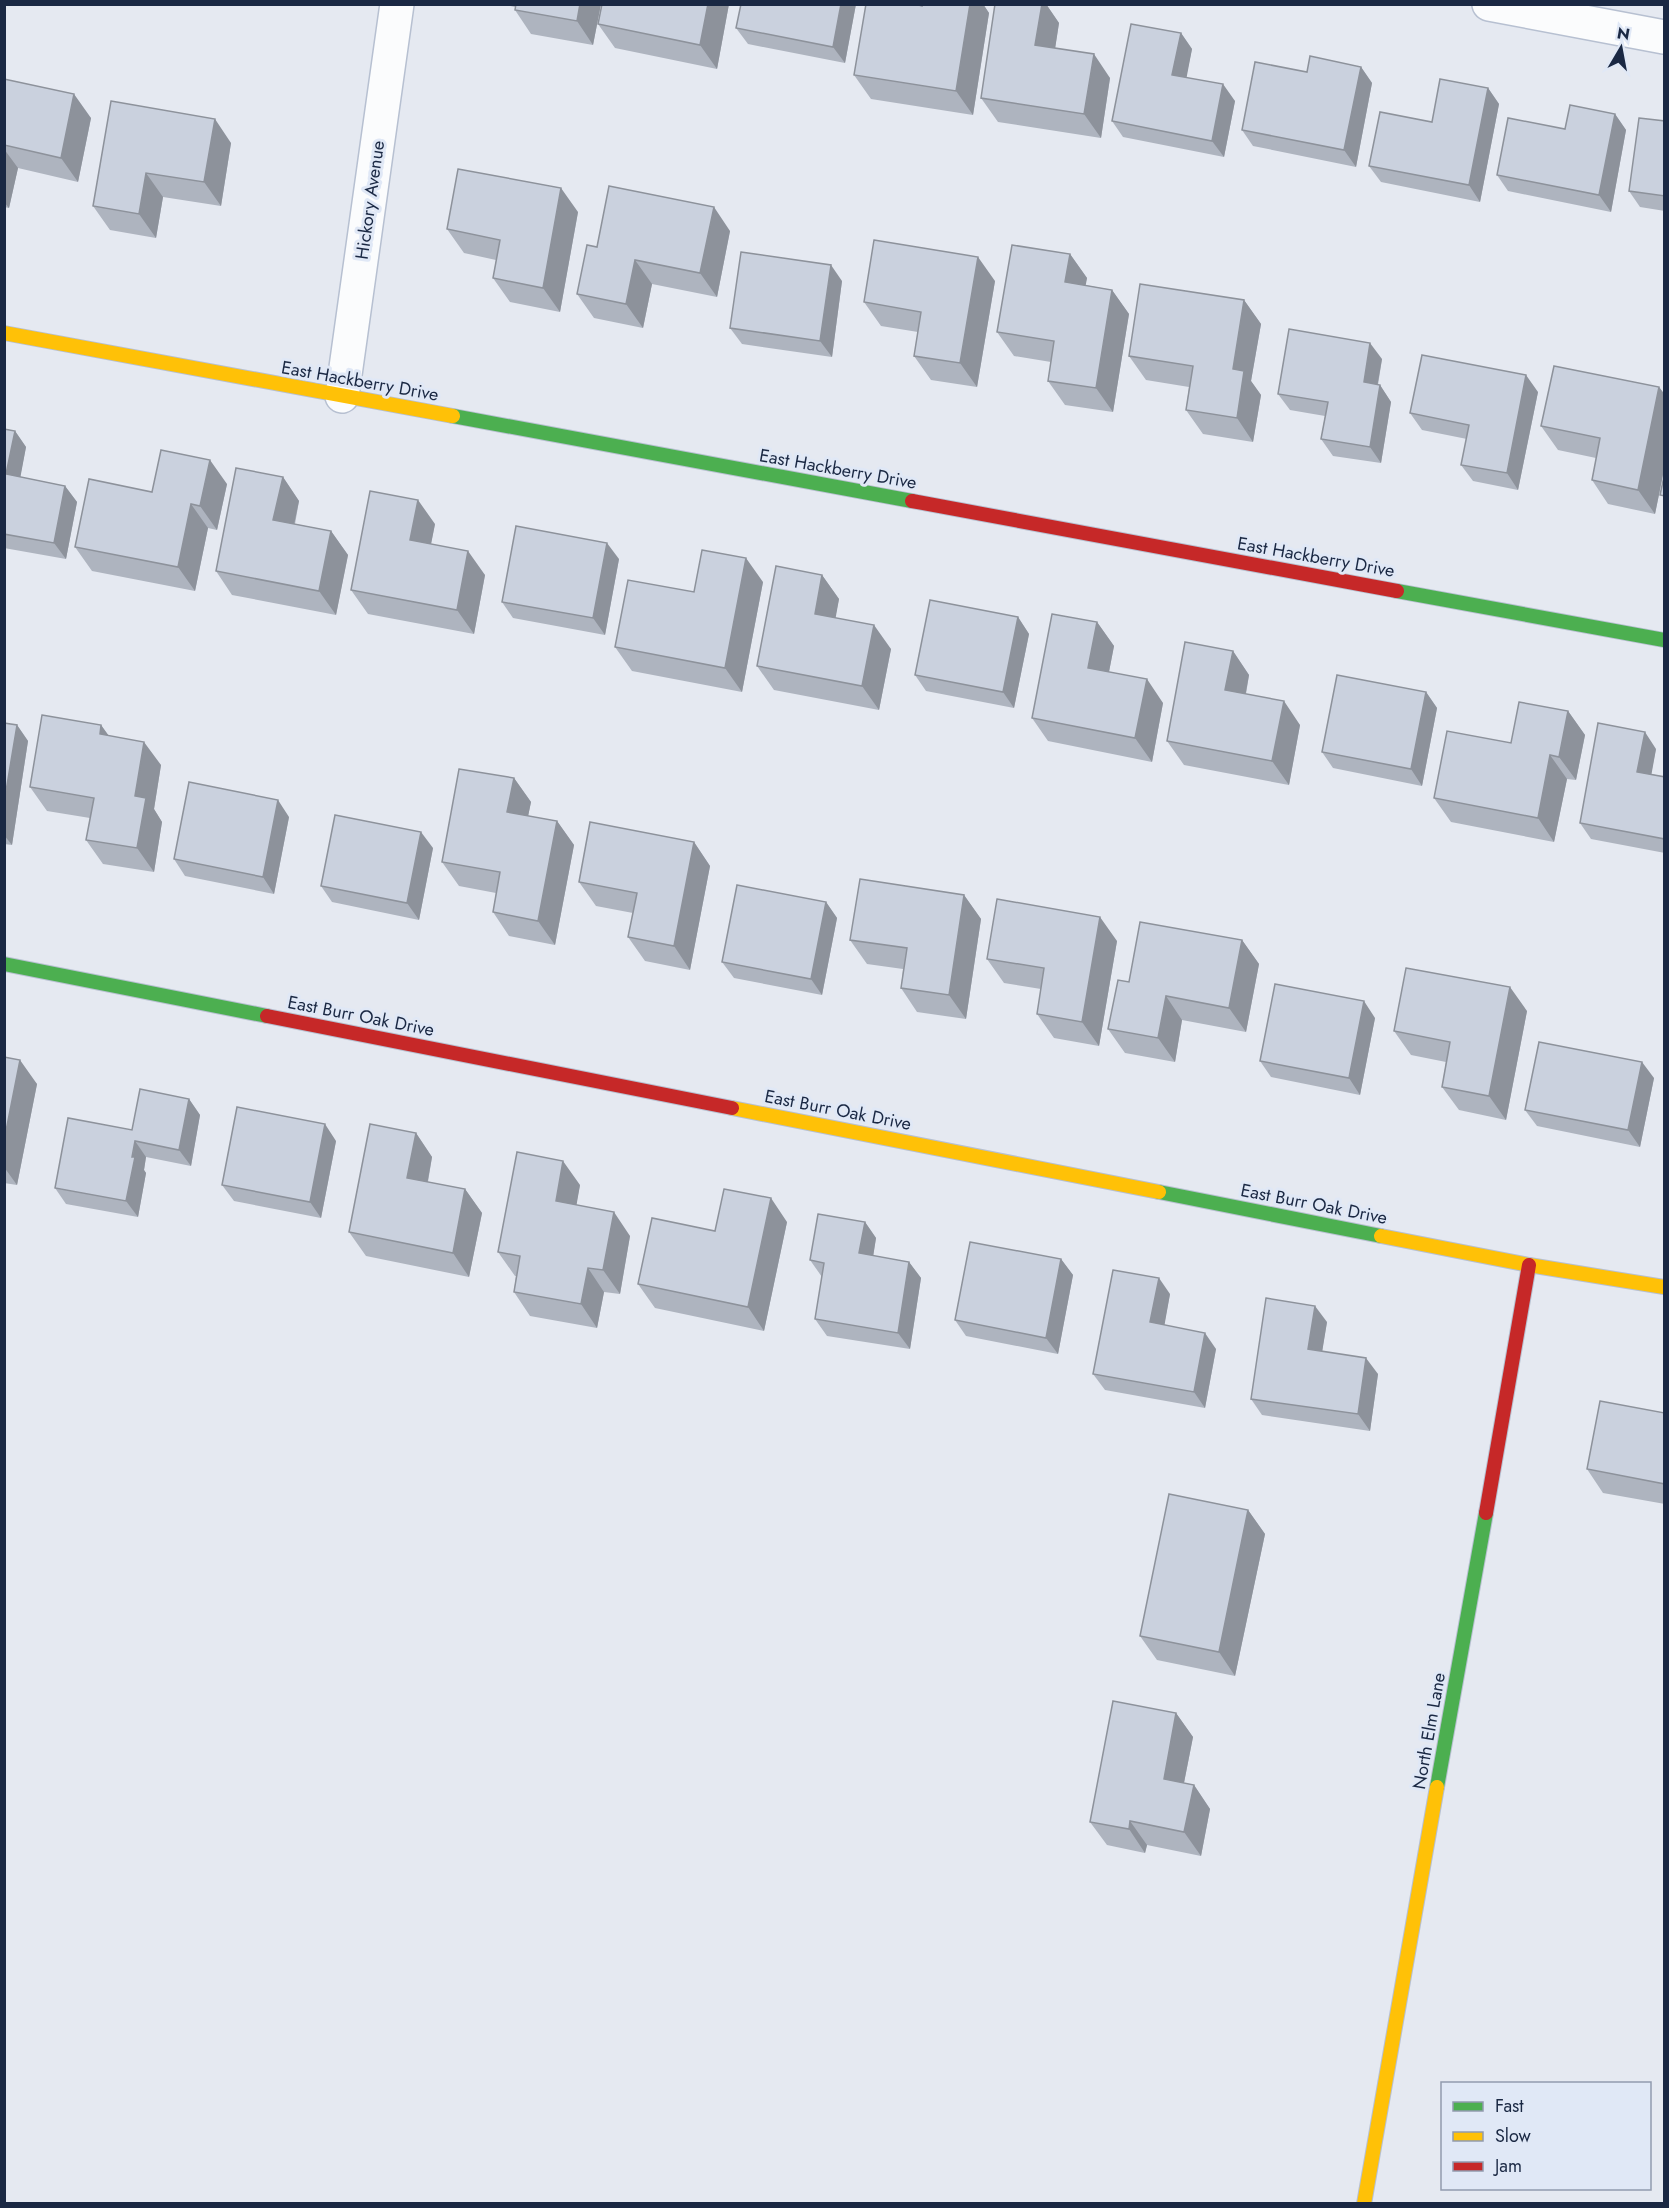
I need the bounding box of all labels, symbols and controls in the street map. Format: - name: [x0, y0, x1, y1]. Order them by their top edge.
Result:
- north arrow: [1591, 18, 1651, 78]
- text: N: [1615, 21, 1632, 46]
- street label: Hickory Avenue: [349, 139, 391, 261]
- street label: East Hackberry Drive: [279, 354, 441, 408]
- street label: East Hackberry Drive: [757, 442, 919, 496]
- street label: East Hackberry Drive: [1235, 530, 1397, 584]
- street label: East Burr Oak Drive: [285, 989, 437, 1043]
- street label: East Burr Oak Drive: [762, 1083, 914, 1137]
- street label: East Burr Oak Drive: [1238, 1177, 1390, 1231]
- street label: North Elm Lane: [1406, 1671, 1452, 1791]
- legend: [1441, 2082, 1651, 2190]
- text: Fast: [1495, 2093, 1524, 2119]
- text: Slow: [1495, 2123, 1532, 2149]
- text: Jam: [1493, 2153, 1522, 2179]

